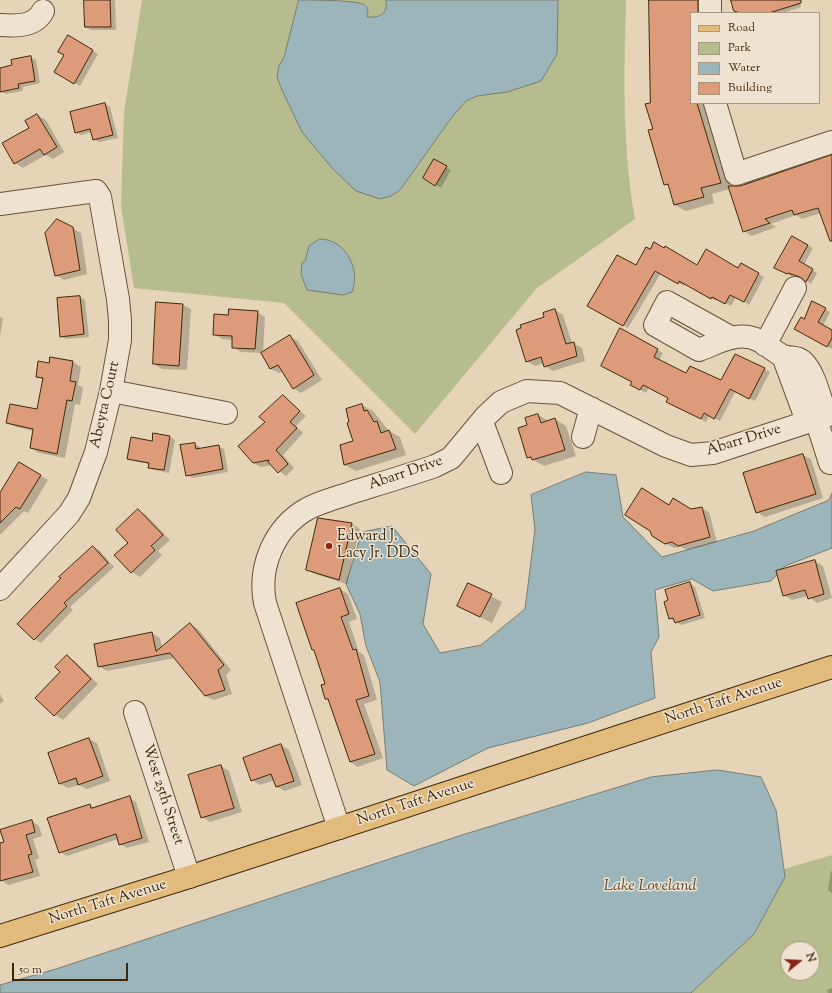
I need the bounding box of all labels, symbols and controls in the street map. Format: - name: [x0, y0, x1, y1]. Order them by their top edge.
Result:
- legend: [690, 12, 820, 104]
- text: Road: [728, 19, 755, 37]
- text: Park: [728, 39, 751, 57]
- text: Water: [728, 59, 760, 77]
- text: Building: [728, 79, 772, 97]
- street label: Abeyta Court: [87, 360, 125, 450]
- street label: Abarr Drive: [704, 421, 784, 461]
- street label: Abarr Drive: [366, 453, 446, 495]
- place label: Edward J. Lacy Jr. DDS: [337, 528, 419, 563]
- marker: Edward J. Lacy Jr. DDS: [324, 541, 334, 551]
- street label: North Taft Avenue: [663, 675, 785, 729]
- street label: West 25th Street: [137, 743, 187, 847]
- street label: North Taft Avenue: [355, 776, 477, 830]
- street label: North Taft Avenue: [47, 876, 169, 930]
- water label: Lake Loveland: [604, 877, 696, 897]
- north arrow: [780, 941, 820, 981]
- text: N: [801, 951, 819, 964]
- scale bar: [14, 955, 130, 981]
- text: 50 m: [19, 961, 42, 979]

